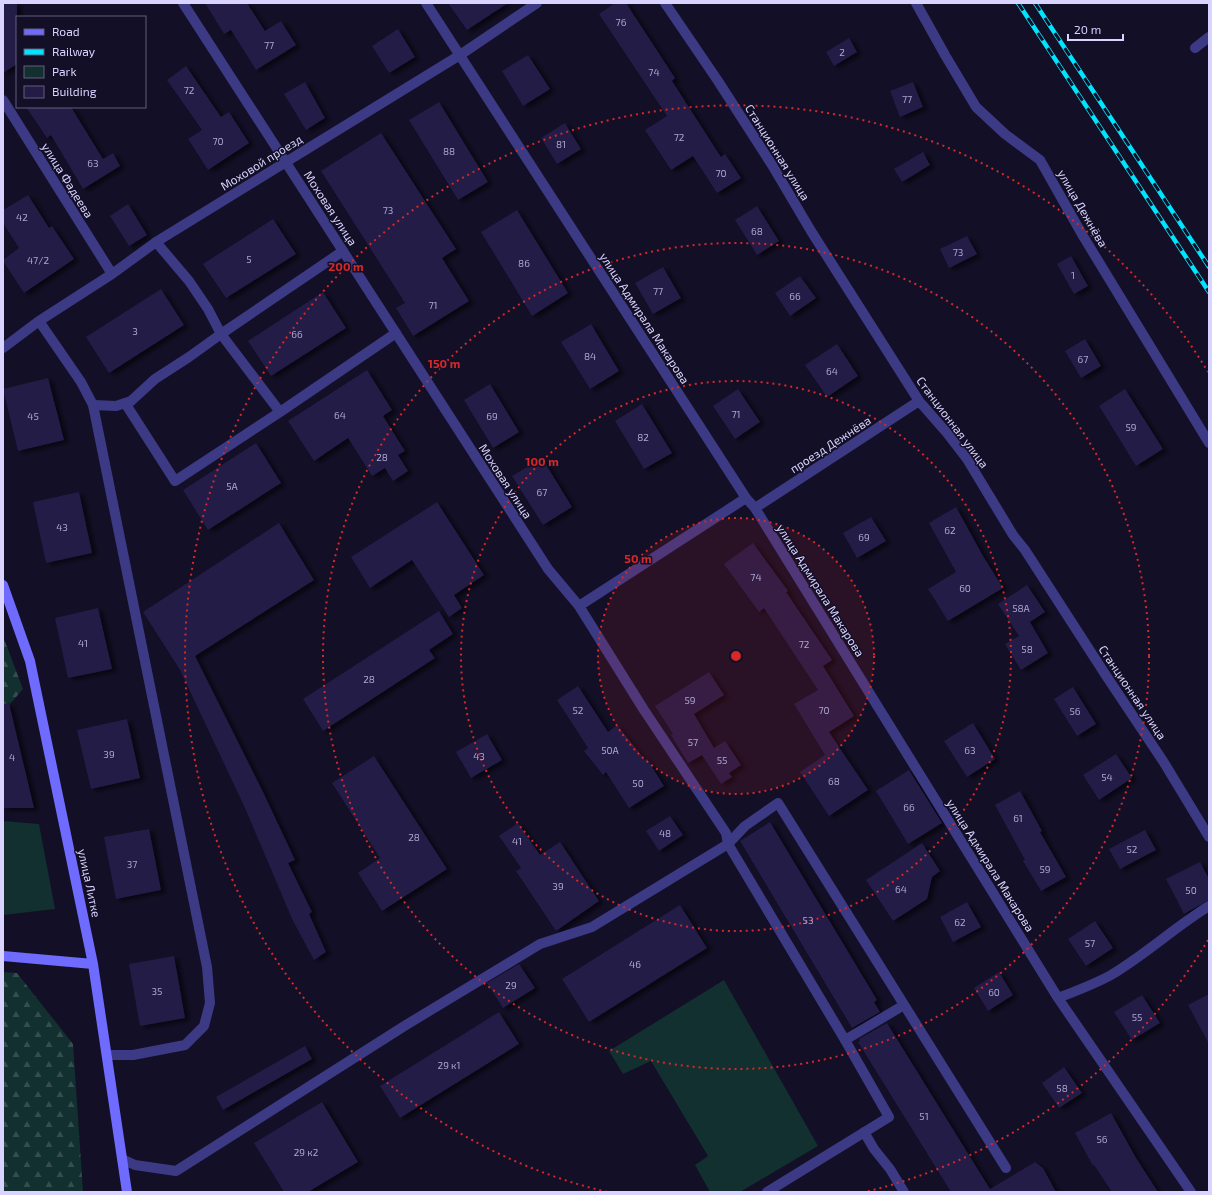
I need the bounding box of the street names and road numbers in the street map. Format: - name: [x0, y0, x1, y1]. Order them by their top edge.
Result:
- street label: Станционная улица: [742, 101, 813, 203]
- street label: Моховой проезд: [218, 131, 304, 193]
- street label: улица Фадеева: [38, 140, 97, 221]
- street label: улица Дежнёва: [1054, 167, 1111, 250]
- street label: Моховая улица: [301, 168, 360, 249]
- street label: улица Адмирала Макарова: [596, 250, 693, 387]
- street label: Станционная улица: [913, 374, 992, 471]
- street label: проезд Дежнёва: [787, 413, 873, 475]
- street label: Моховая улица: [476, 441, 535, 522]
- street label: улица Адмирала Макарова: [773, 521, 868, 659]
- street label: Станционная улица: [1095, 642, 1170, 742]
- street label: улица Адмирала Макарова: [943, 796, 1038, 934]
- street label: улица Литке: [75, 847, 104, 919]

